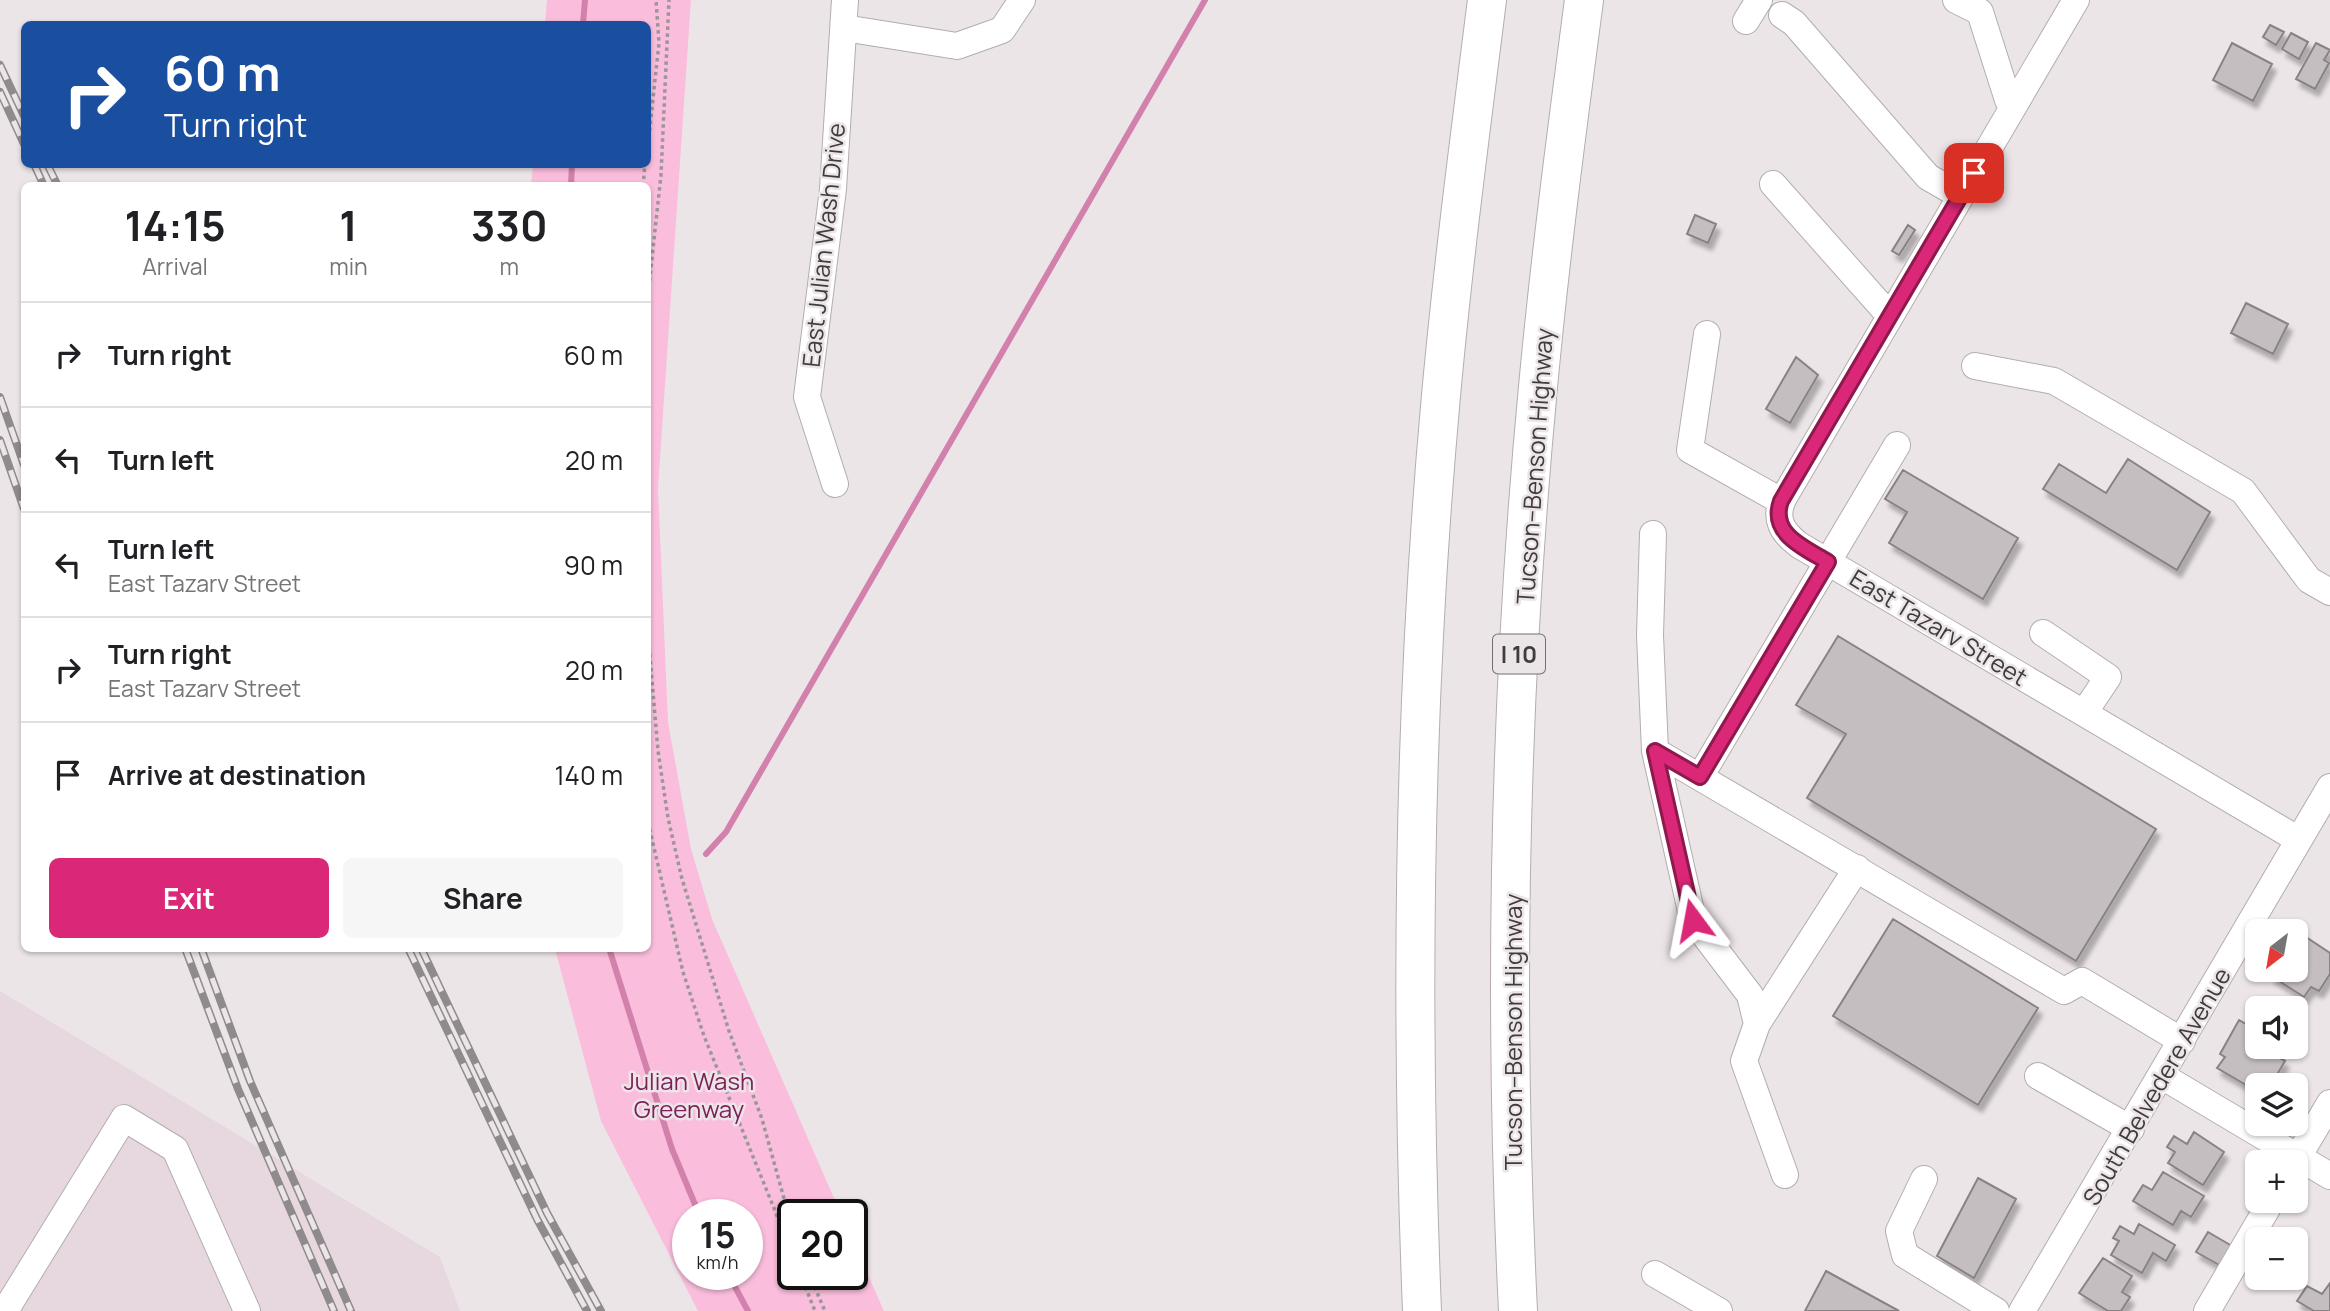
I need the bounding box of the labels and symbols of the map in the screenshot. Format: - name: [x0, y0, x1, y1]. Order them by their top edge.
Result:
- street label: East Julian Wash Drive: [794, 121, 852, 369]
- pin: [1944, 143, 2004, 203]
- street label: Tucson–Benson Highway: [1508, 327, 1560, 605]
- street label: East Tazarv Street: [1844, 561, 2034, 693]
- road number: I 10: [1493, 634, 1545, 674]
- position arrow: [1656, 883, 1730, 957]
- street label: Tucson–Benson Highway: [1496, 893, 1529, 1170]
- north arrow: [2245, 919, 2308, 982]
- street label: South Belvedere Avenue: [2074, 961, 2238, 1211]
- park label: Julian Wash Greenway: [624, 1064, 754, 1125]
- speed limit sign: 20: [777, 1199, 868, 1290]

